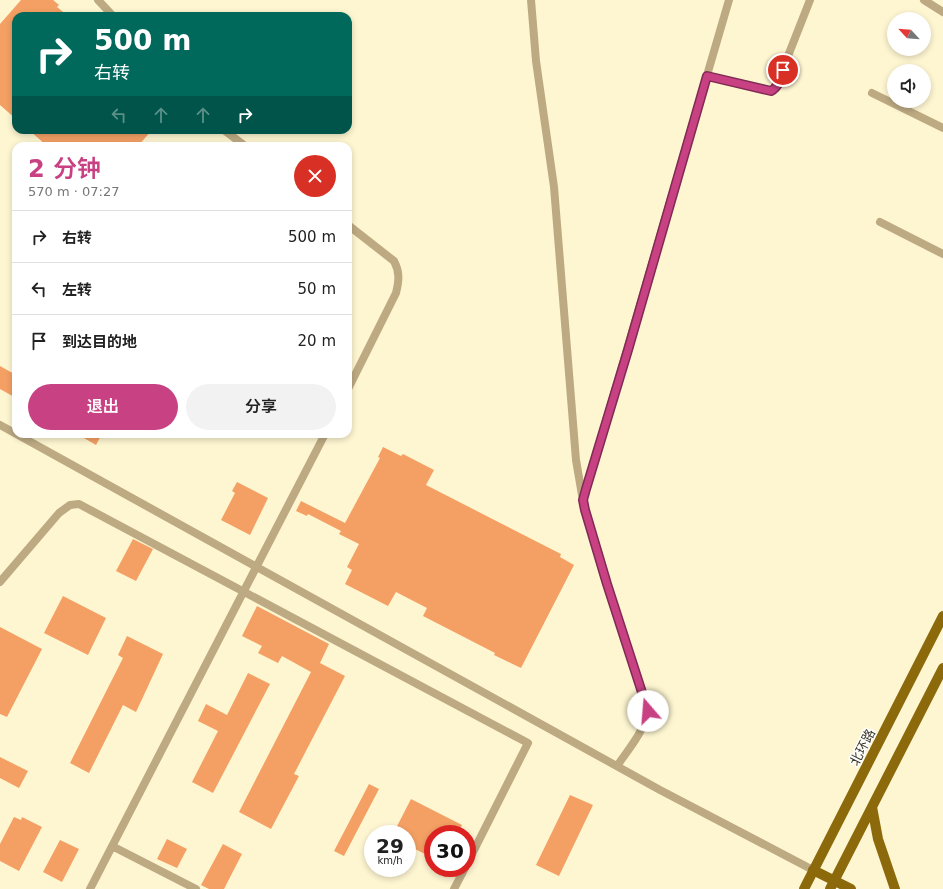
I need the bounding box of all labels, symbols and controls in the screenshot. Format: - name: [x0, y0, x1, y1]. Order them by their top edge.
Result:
- north arrow: [887, 12, 931, 56]
- map controls: [887, 12, 931, 108]
- text: 500 m: [94, 24, 191, 57]
- icon: right: [28, 28, 80, 80]
- pin: [766, 53, 800, 87]
- icon: arrive: [772, 59, 794, 81]
- text: 右转: [94, 62, 130, 83]
- button: sound: [887, 64, 931, 108]
- icon: left: [108, 104, 130, 126]
- icon: ahead: [150, 104, 172, 126]
- icon: ahead: [192, 104, 214, 126]
- icon: right: [234, 104, 256, 126]
- text: 2 分钟: [28, 155, 101, 183]
- button: close: [294, 155, 336, 197]
- text: 570 m · 07:27: [28, 184, 119, 199]
- icon: right: [28, 226, 50, 248]
- text: 500 m: [288, 228, 336, 246]
- text: 右转: [62, 229, 92, 247]
- icon: left: [28, 278, 50, 300]
- text: 50 m: [298, 280, 336, 298]
- text: 左转: [62, 281, 92, 299]
- icon: arrive: [28, 330, 50, 352]
- text: 20 m: [298, 332, 336, 350]
- text: 到达目的地: [62, 333, 137, 351]
- button: 退出: [28, 384, 178, 430]
- button: 分享: [186, 384, 336, 430]
- position arrow: [627, 690, 669, 732]
- street label: 北环路: [847, 726, 878, 768]
- speed limit sign: 30: [424, 825, 476, 877]
- text: 29: [376, 834, 404, 858]
- text: km/h: [377, 855, 403, 866]

